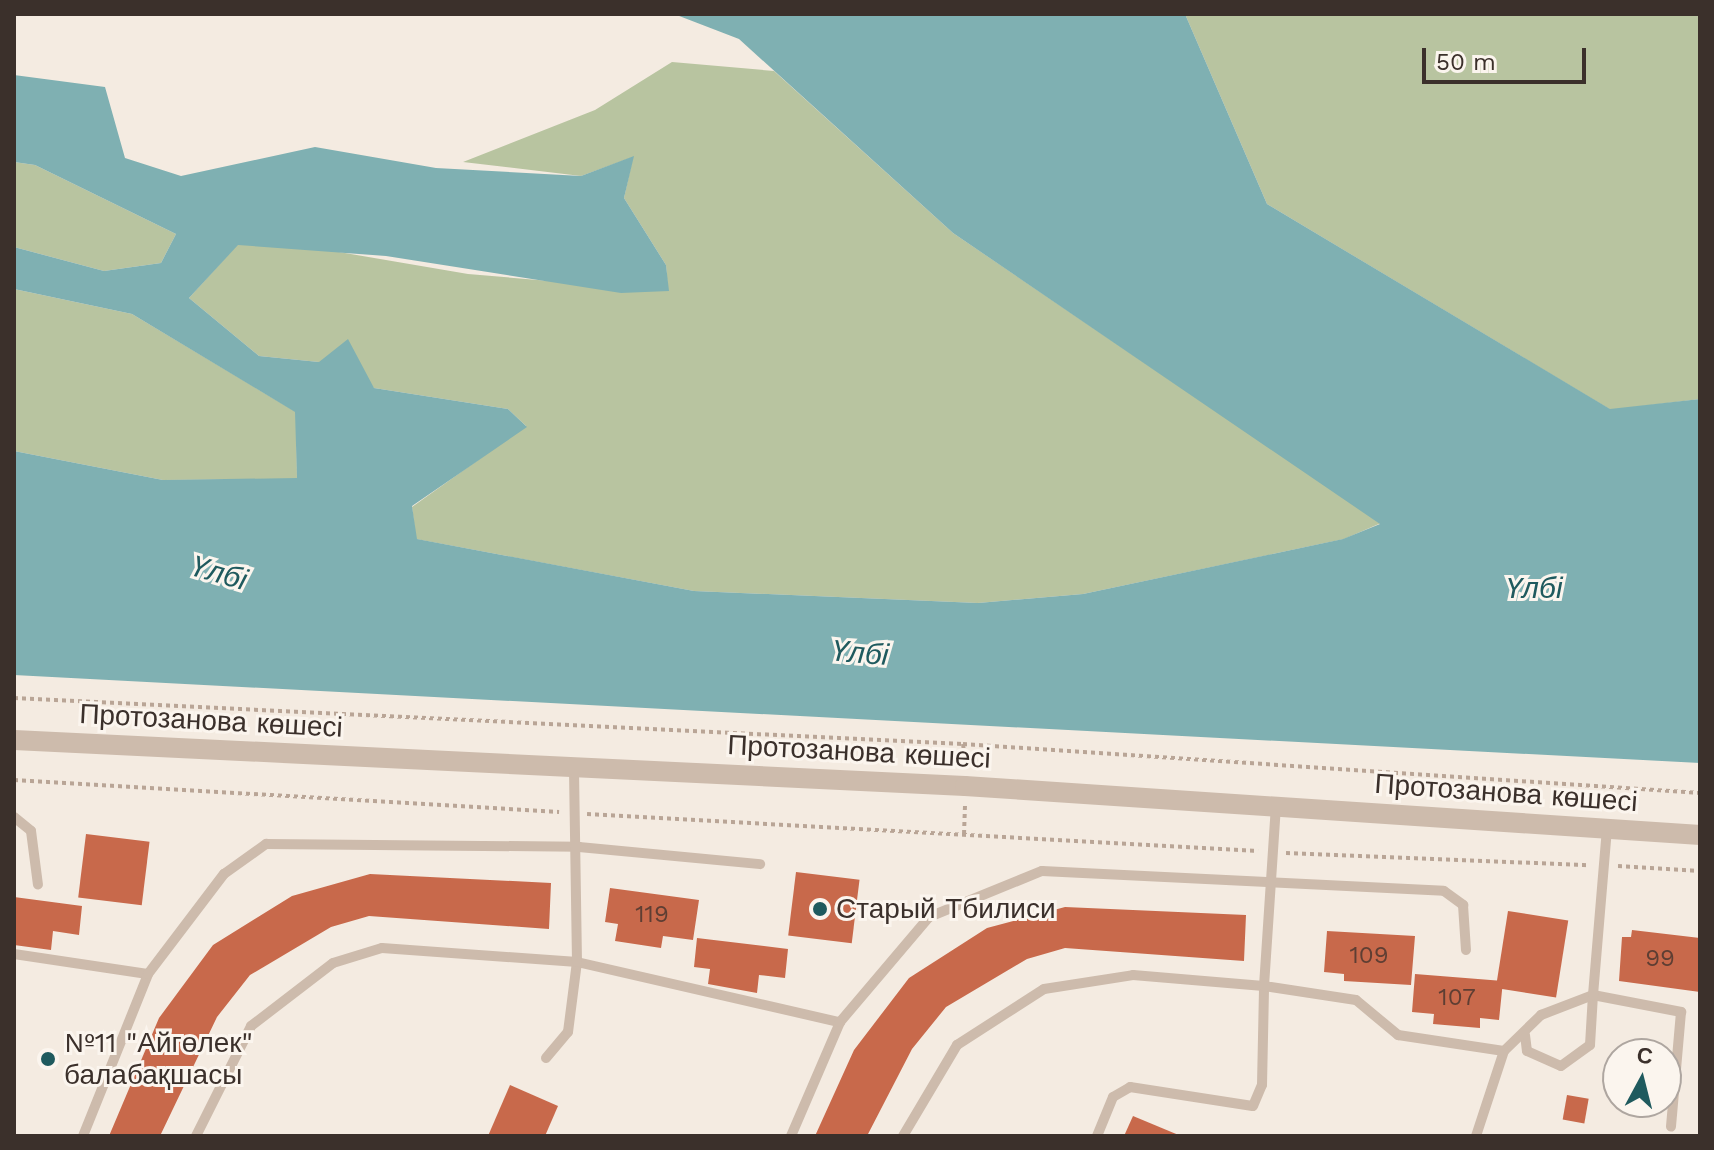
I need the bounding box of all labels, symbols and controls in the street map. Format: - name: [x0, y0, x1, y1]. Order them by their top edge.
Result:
- scale bar: [1426, 32, 1590, 82]
- text: 50 m: [1436, 48, 1496, 76]
- water label: Үлбі: [187, 548, 251, 598]
- water label: Үлбі: [1505, 570, 1563, 606]
- water label: Үлбі: [830, 633, 890, 673]
- street label: Протозанова көшесі: [78, 697, 344, 745]
- street label: Протозанова көшесі: [726, 728, 992, 776]
- street label: Протозанова көшесі: [1373, 767, 1639, 819]
- place label: Старый Тбилиси: [836, 892, 1056, 926]
- marker: Старый Тбилиси: [811, 900, 829, 918]
- house number: 119: [635, 901, 669, 929]
- house number: 109: [1349, 942, 1389, 970]
- house number: 99: [1645, 945, 1675, 973]
- house number: 107: [1438, 984, 1476, 1012]
- place label: №11 "Айгөлек" балабақшасы: [64, 1026, 253, 1092]
- north arrow: [1602, 1038, 1682, 1118]
- text: С: [1635, 1042, 1654, 1069]
- marker: №11 "Айгөлек" балабақшасы: [39, 1050, 57, 1068]

